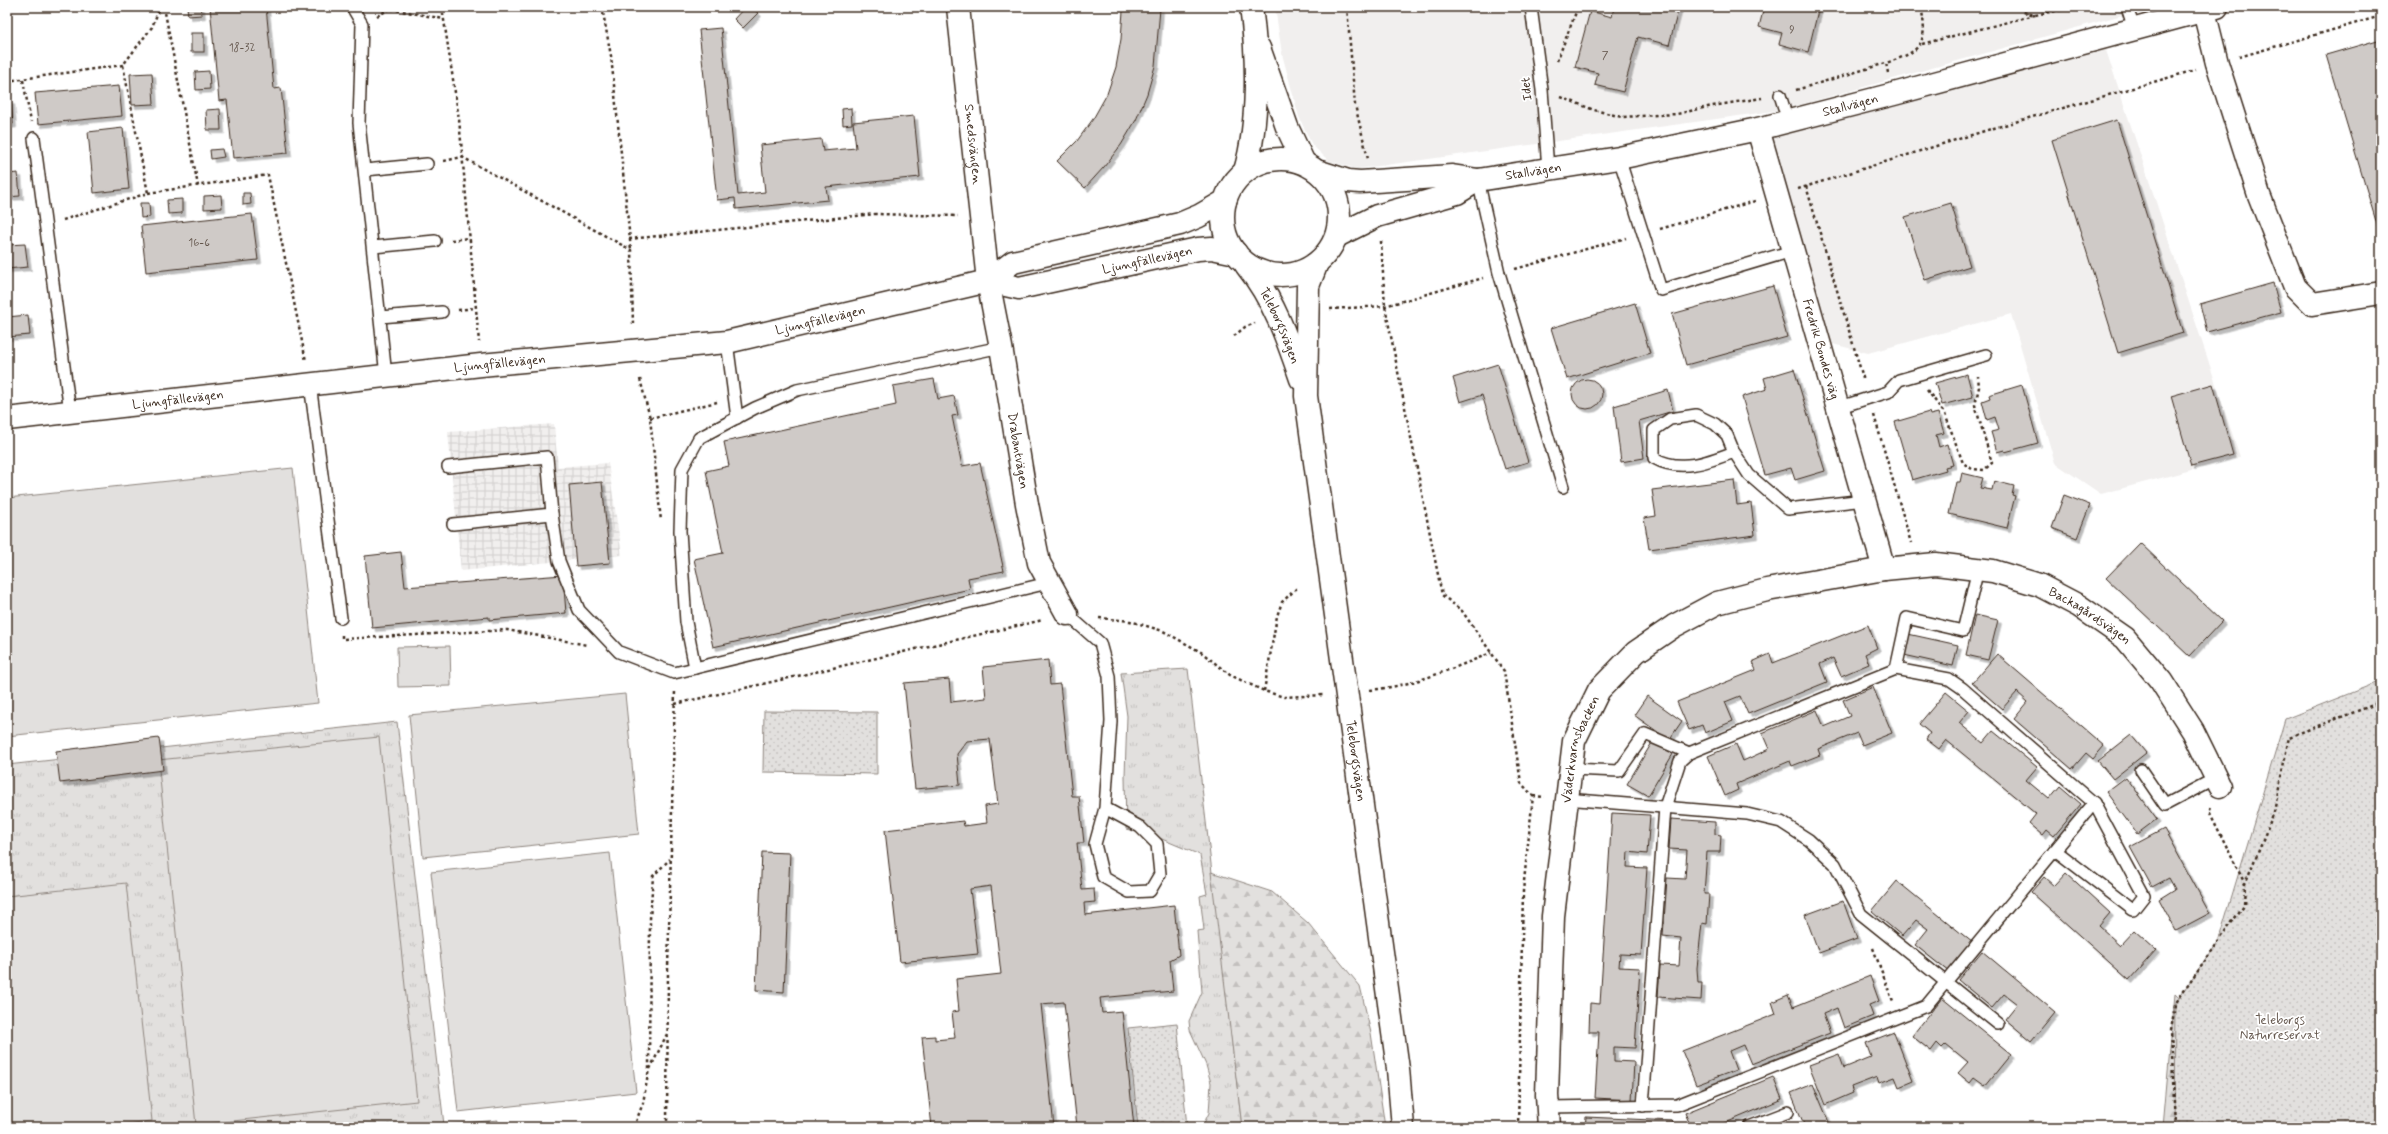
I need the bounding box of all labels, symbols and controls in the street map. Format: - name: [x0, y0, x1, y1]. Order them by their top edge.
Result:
- house number: 9: [1789, 23, 1795, 37]
- house number: 18-32: [229, 41, 256, 55]
- house number: 7: [1602, 49, 1609, 63]
- street label: Idet: [1517, 76, 1537, 102]
- street label: Stallvägen: [1821, 90, 1880, 121]
- street label: Smedsvängen: [960, 103, 986, 185]
- street label: Stallvägen: [1504, 159, 1563, 184]
- house number: 16-6: [188, 236, 210, 250]
- street label: Ljungfällevägen: [1101, 242, 1194, 278]
- street label: Teleborgsvägen: [1255, 284, 1304, 366]
- street label: Fredrik Bondes väg: [1799, 297, 1844, 401]
- street label: Ljungfällevägen: [774, 301, 867, 339]
- street label: Ljungfällevägen: [453, 350, 546, 377]
- street label: Ljungfällevägen: [131, 386, 224, 413]
- street label: Drabantvägen: [1003, 411, 1033, 490]
- street label: Backagårdsvägen: [2046, 583, 2135, 648]
- street label: Väderkvarnsbacken: [1558, 693, 1603, 804]
- street label: Teleborgsvägen: [1342, 719, 1370, 803]
- park label: Teleborgs Naturreservat: [2240, 1012, 2320, 1044]

